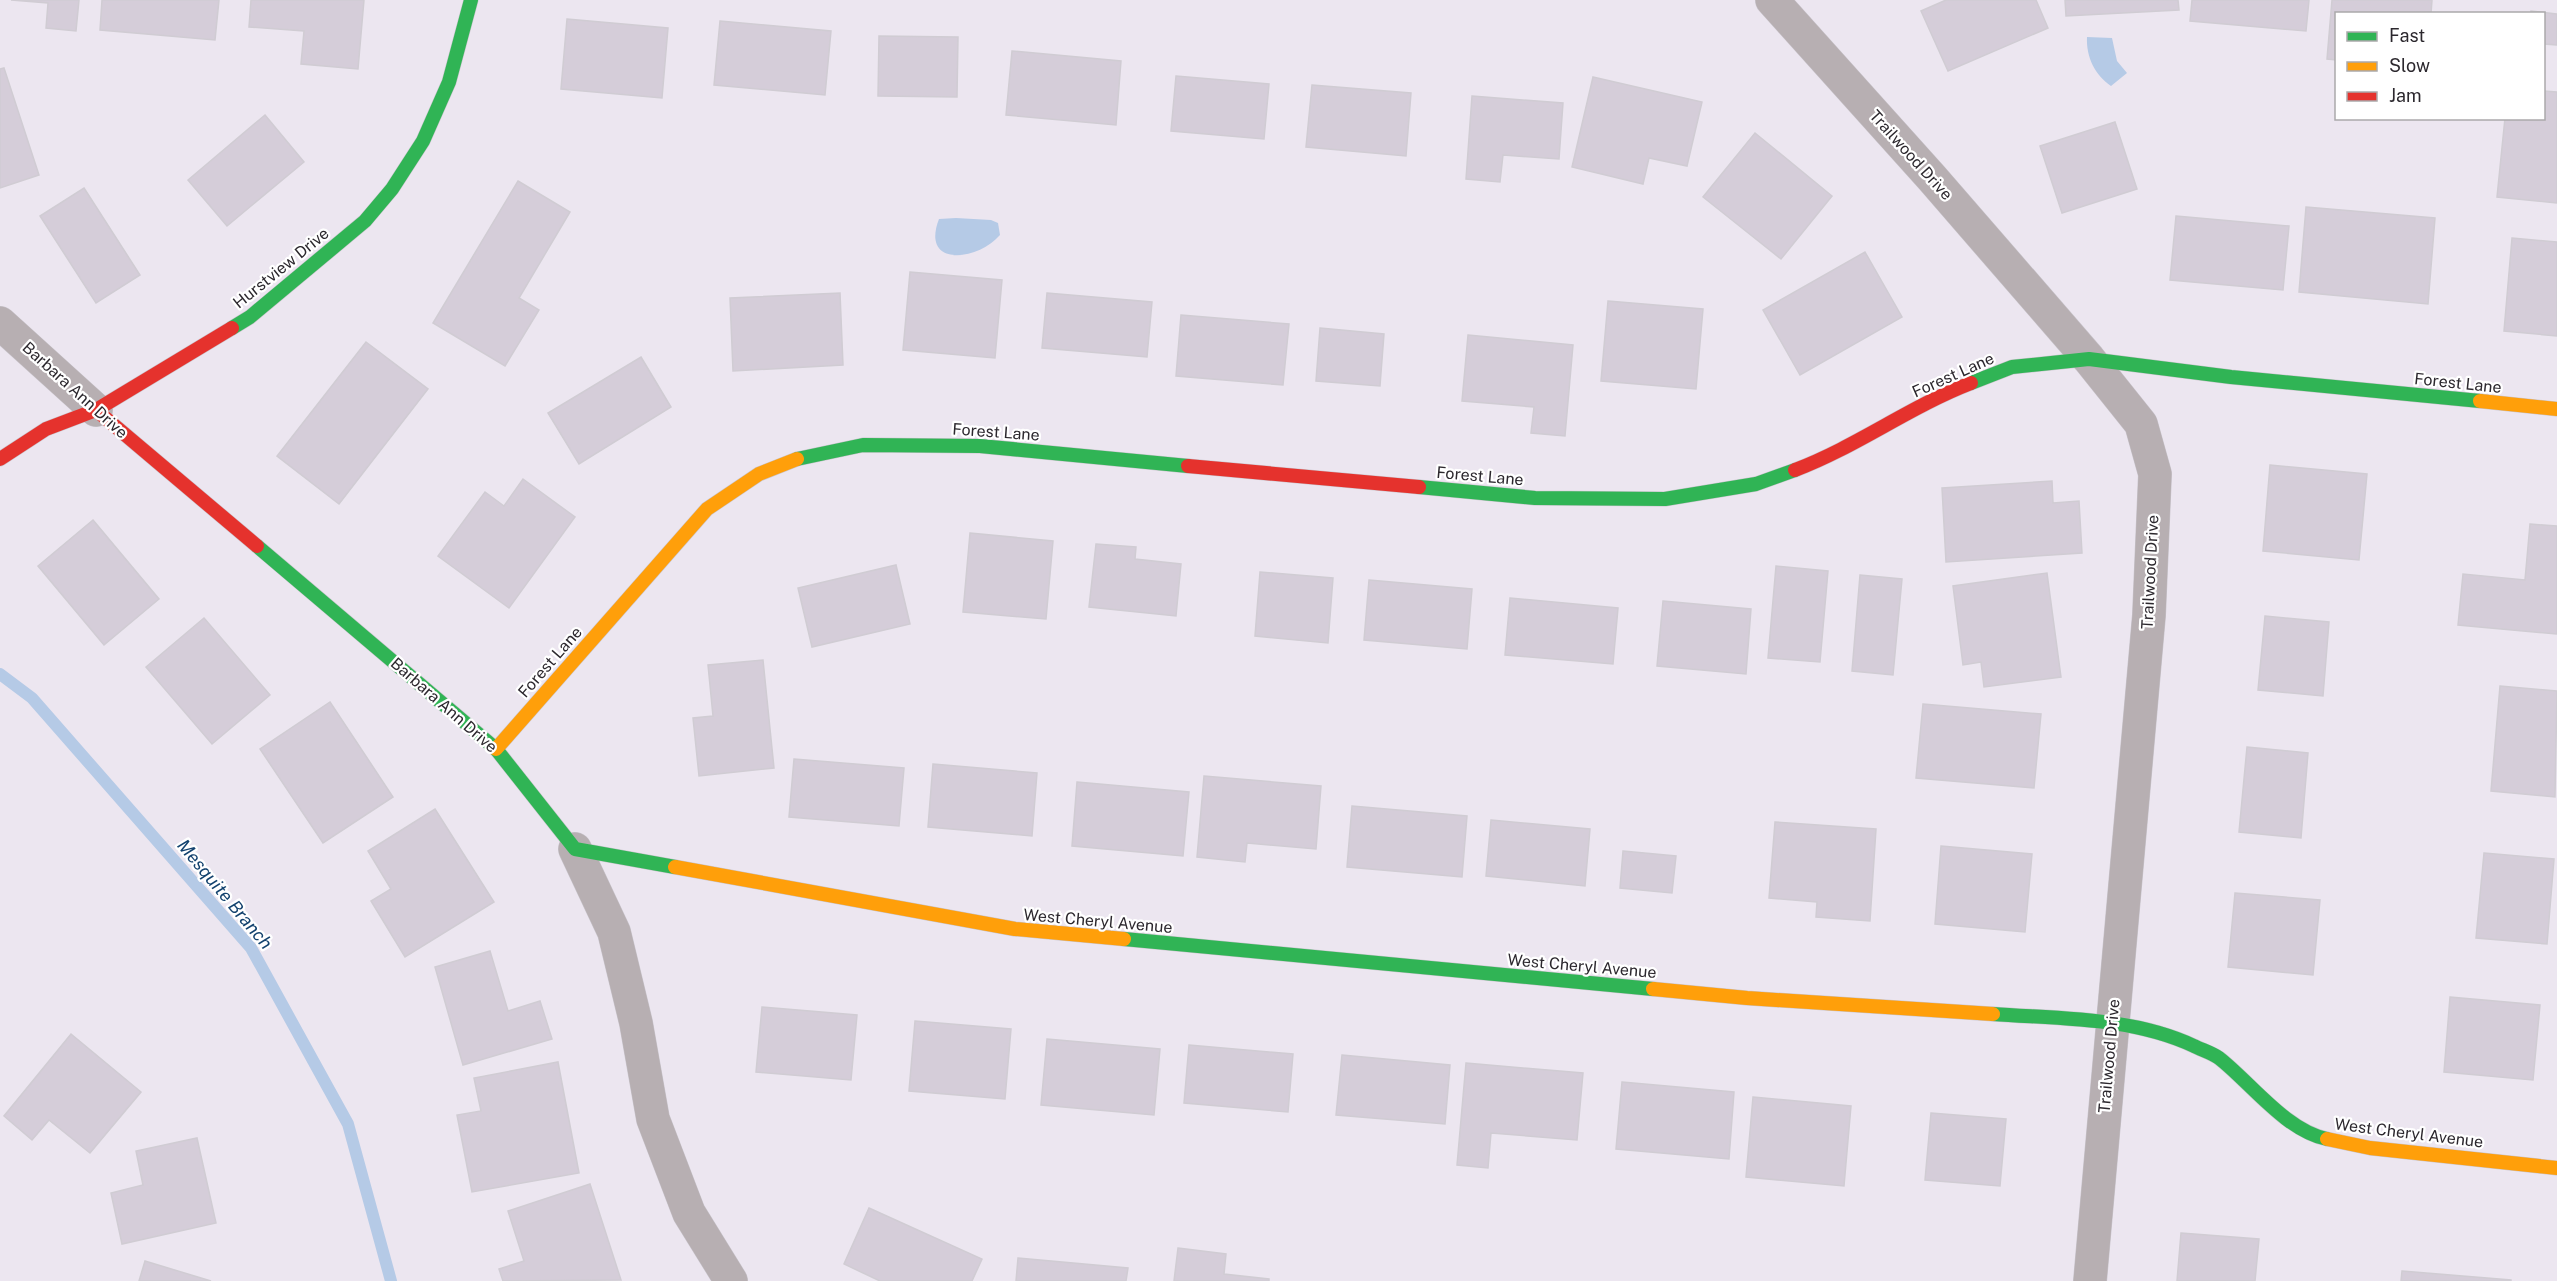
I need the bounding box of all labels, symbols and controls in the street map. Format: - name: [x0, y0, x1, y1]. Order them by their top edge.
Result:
- legend: [2335, 12, 2545, 120]
- text: Fast: [2389, 25, 2425, 46]
- text: Slow: [2389, 55, 2430, 76]
- text: Jam: [2389, 85, 2422, 106]
- street label: Trailwood Drive: [1866, 106, 1956, 204]
- street label: Hurstview Drive: [229, 224, 333, 312]
- street label: Barbara Ann Drive: [19, 338, 131, 442]
- street label: Forest Lane: [1909, 349, 1997, 401]
- street label: Forest Lane: [2413, 369, 2503, 397]
- street label: Forest Lane: [952, 419, 1040, 445]
- street label: Forest Lane: [1436, 463, 1524, 489]
- street label: Trailwood Drive: [2138, 514, 2162, 630]
- street label: Forest Lane: [514, 623, 586, 701]
- street label: Barbara Ann Drive: [387, 654, 501, 756]
- water label: Mesquite Branch: [173, 835, 277, 953]
- street label: West Cheryl Avenue: [1023, 905, 1173, 937]
- street label: West Cheryl Avenue: [1507, 950, 1657, 982]
- street label: Trailwood Drive: [2095, 998, 2123, 1114]
- street label: West Cheryl Avenue: [2334, 1114, 2484, 1152]

